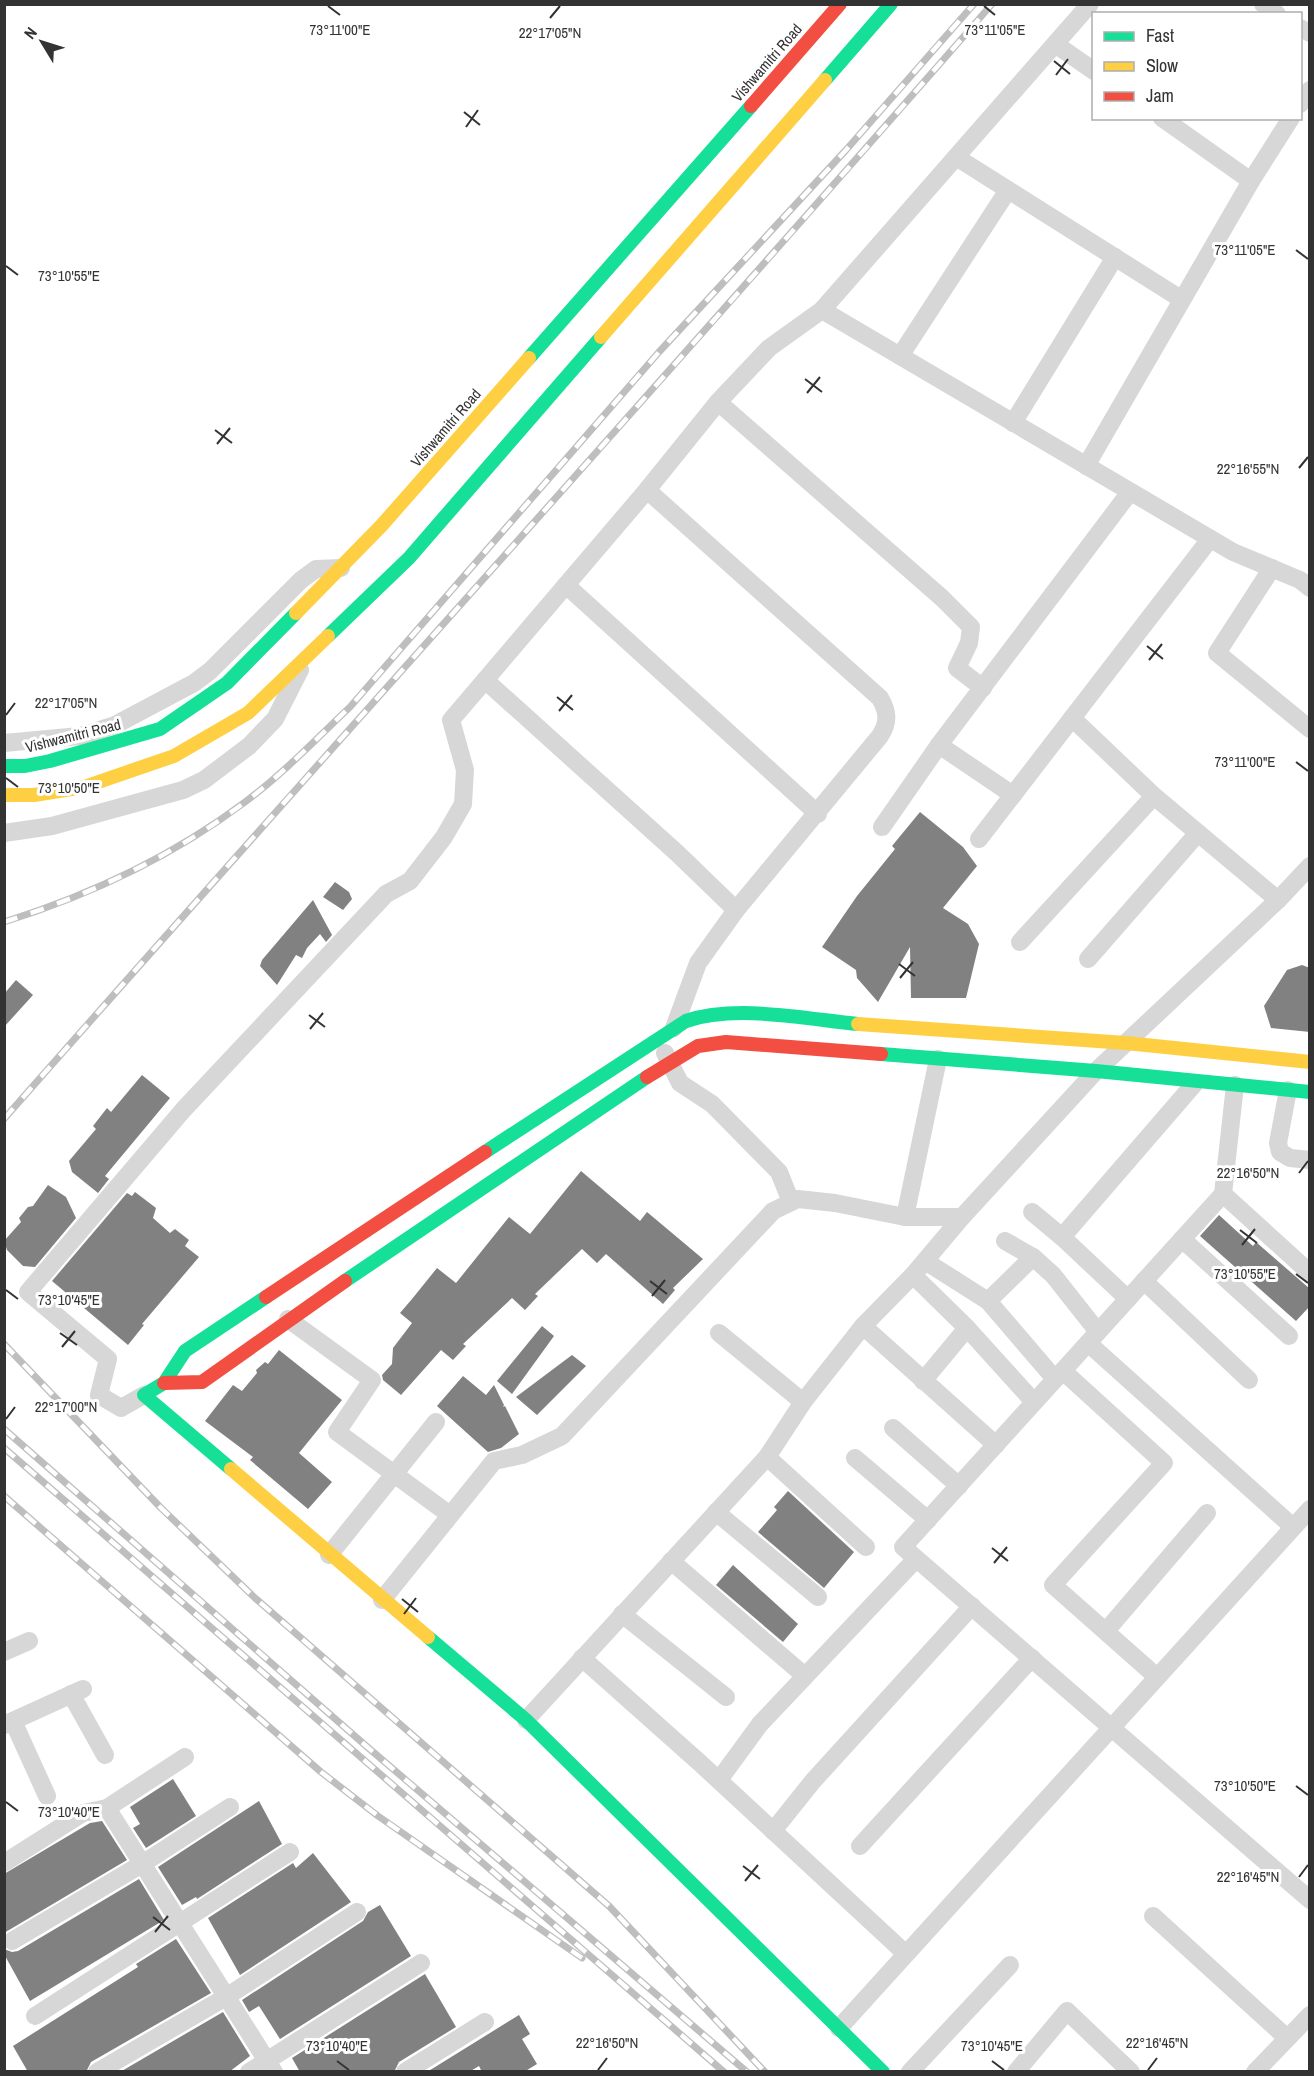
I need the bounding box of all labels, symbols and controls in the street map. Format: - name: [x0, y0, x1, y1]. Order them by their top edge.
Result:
- north arrow: [12, 12, 72, 72]
- legend: [1092, 12, 1302, 120]
- text: 73°11'00"E: [309, 19, 371, 40]
- street label: Vishwamitri Road: [727, 19, 807, 106]
- text: 73°11'05"E: [964, 19, 1026, 40]
- text: N: [19, 22, 42, 43]
- text: 22°17'05"N: [519, 22, 581, 43]
- text: Fast: [1146, 23, 1174, 48]
- text: Slow: [1146, 53, 1178, 78]
- text: Jam: [1146, 83, 1174, 108]
- text: 73°11'05"E: [1214, 239, 1276, 260]
- text: 73°10'55"E: [38, 265, 100, 286]
- street label: Vishwamitri Road: [406, 384, 486, 471]
- text: 22°16'55"N: [1217, 458, 1279, 479]
- text: 22°17'05"N: [35, 692, 97, 713]
- street label: Vishwamitri Road: [23, 714, 123, 758]
- text: 73°11'00"E: [1214, 751, 1276, 772]
- text: 73°10'50"E: [38, 777, 100, 798]
- text: 22°16'50"N: [1217, 1162, 1279, 1183]
- text: 73°10'55"E: [1214, 1263, 1276, 1284]
- text: 73°10'45"E: [38, 1289, 100, 1310]
- text: 22°17'00"N: [35, 1396, 97, 1417]
- text: 73°10'50"E: [1214, 1775, 1276, 1796]
- text: 73°10'40"E: [38, 1801, 100, 1822]
- text: 22°16'45"N: [1217, 1866, 1279, 1887]
- text: 22°16'50"N: [576, 2032, 638, 2053]
- text: 22°16'45"N: [1126, 2032, 1188, 2053]
- text: 73°10'40"E: [306, 2035, 368, 2056]
- text: 73°10'45"E: [961, 2035, 1023, 2056]

